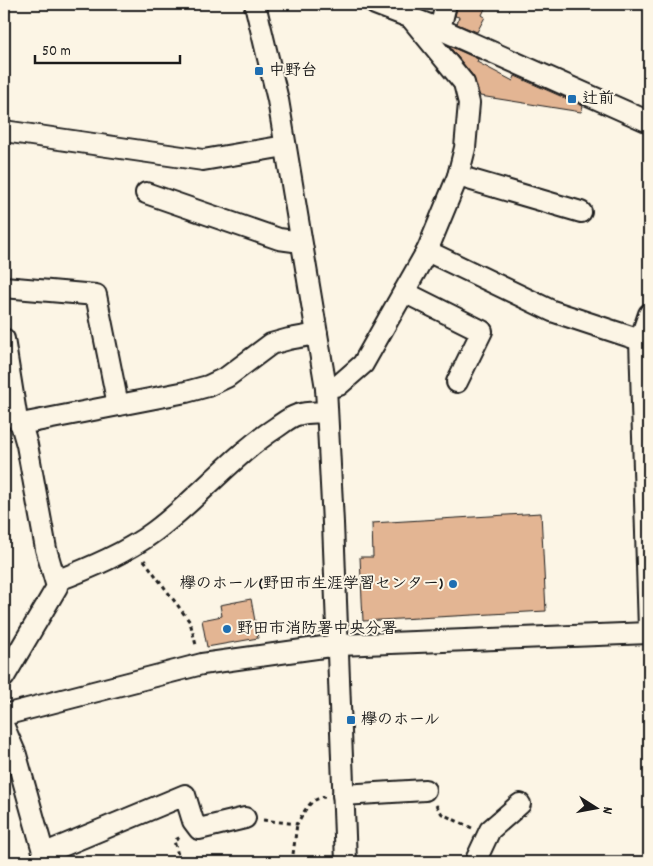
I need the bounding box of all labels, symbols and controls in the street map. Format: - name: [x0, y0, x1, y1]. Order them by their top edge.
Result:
- scale bar: [35, 32, 180, 64]
- text: 50 m: [42, 41, 71, 63]
- place label: 中野台: [269, 60, 317, 83]
- marker: 中野台: [253, 65, 265, 77]
- place label: 辻前: [582, 88, 614, 111]
- marker: 辻前: [566, 93, 578, 105]
- place label: 欅のホール(野田市生涯学習センター): [180, 573, 443, 596]
- marker: 欅のホール(野田市生涯学習センター): [447, 578, 459, 590]
- place label: 野田市消防署中央分署: [237, 618, 397, 641]
- marker: 野田市消防署中央分署: [221, 623, 233, 635]
- place label: 欅のホール: [361, 709, 440, 732]
- marker: 欅のホール: [345, 714, 357, 726]
- north arrow: [570, 784, 620, 834]
- text: N: [596, 805, 617, 815]

